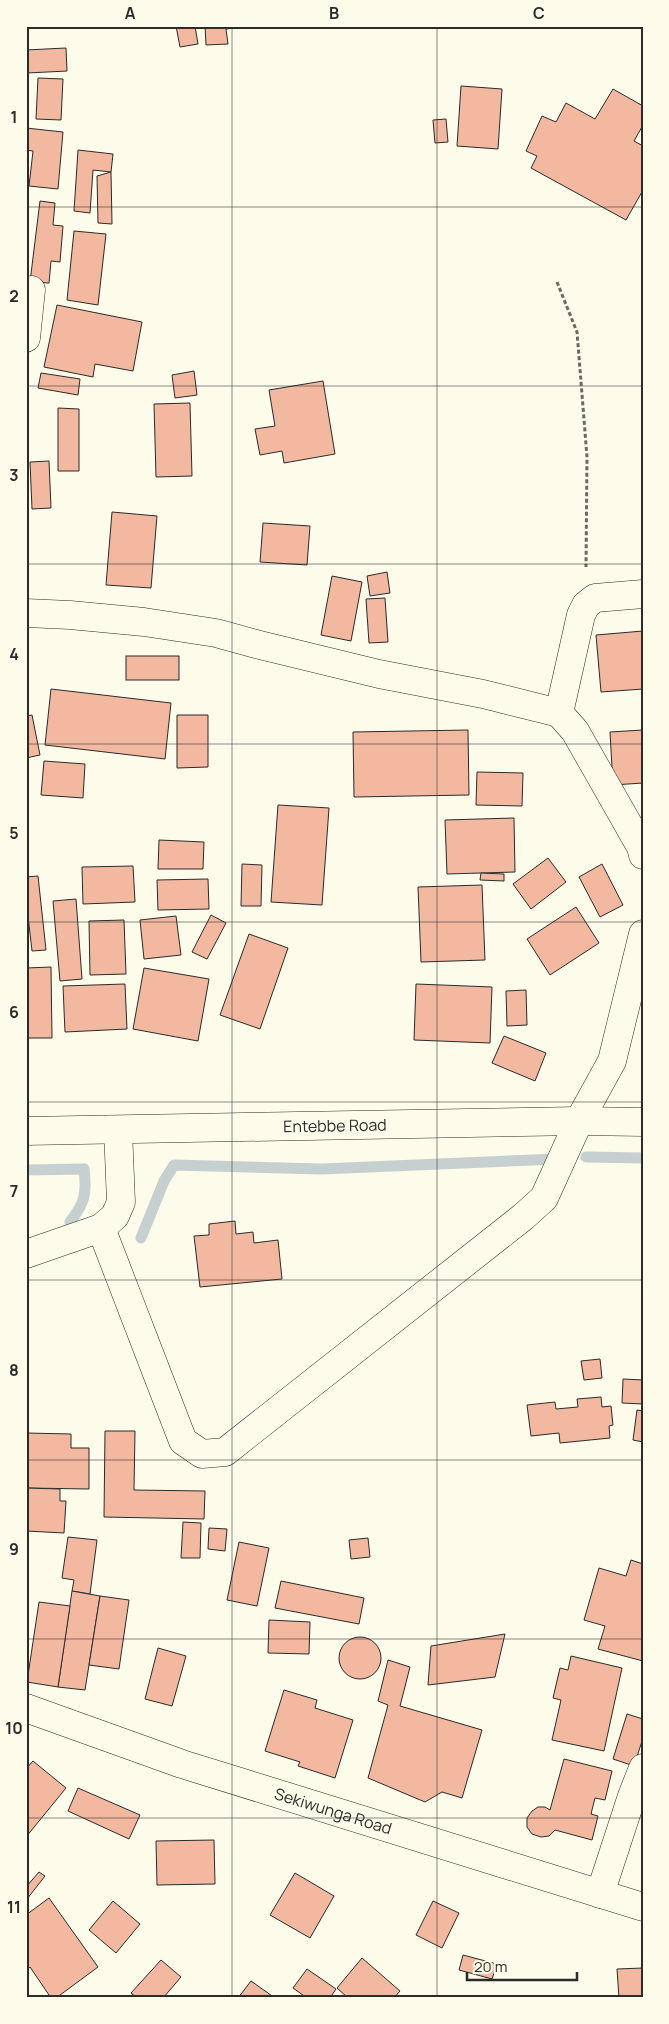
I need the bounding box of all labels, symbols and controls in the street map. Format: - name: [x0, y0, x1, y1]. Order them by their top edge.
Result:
- text: A: [125, 2, 136, 24]
- text: B: [329, 2, 339, 24]
- text: C: [533, 2, 545, 24]
- text: 1: [10, 106, 18, 128]
- text: 2: [9, 285, 19, 307]
- text: 3: [9, 464, 19, 486]
- text: 4: [9, 643, 19, 665]
- text: 5: [9, 822, 19, 844]
- text: 6: [9, 1001, 19, 1023]
- street label: Entebbe Road: [283, 1113, 387, 1137]
- text: 7: [10, 1180, 18, 1202]
- text: 8: [9, 1359, 19, 1381]
- text: 9: [9, 1538, 19, 1560]
- text: 10: [5, 1717, 23, 1739]
- street label: Sekiwunga Road: [272, 1782, 395, 1839]
- text: 11: [7, 1896, 21, 1918]
- scale bar: [467, 1949, 576, 1981]
- text: 20 m: [474, 1956, 507, 1977]

